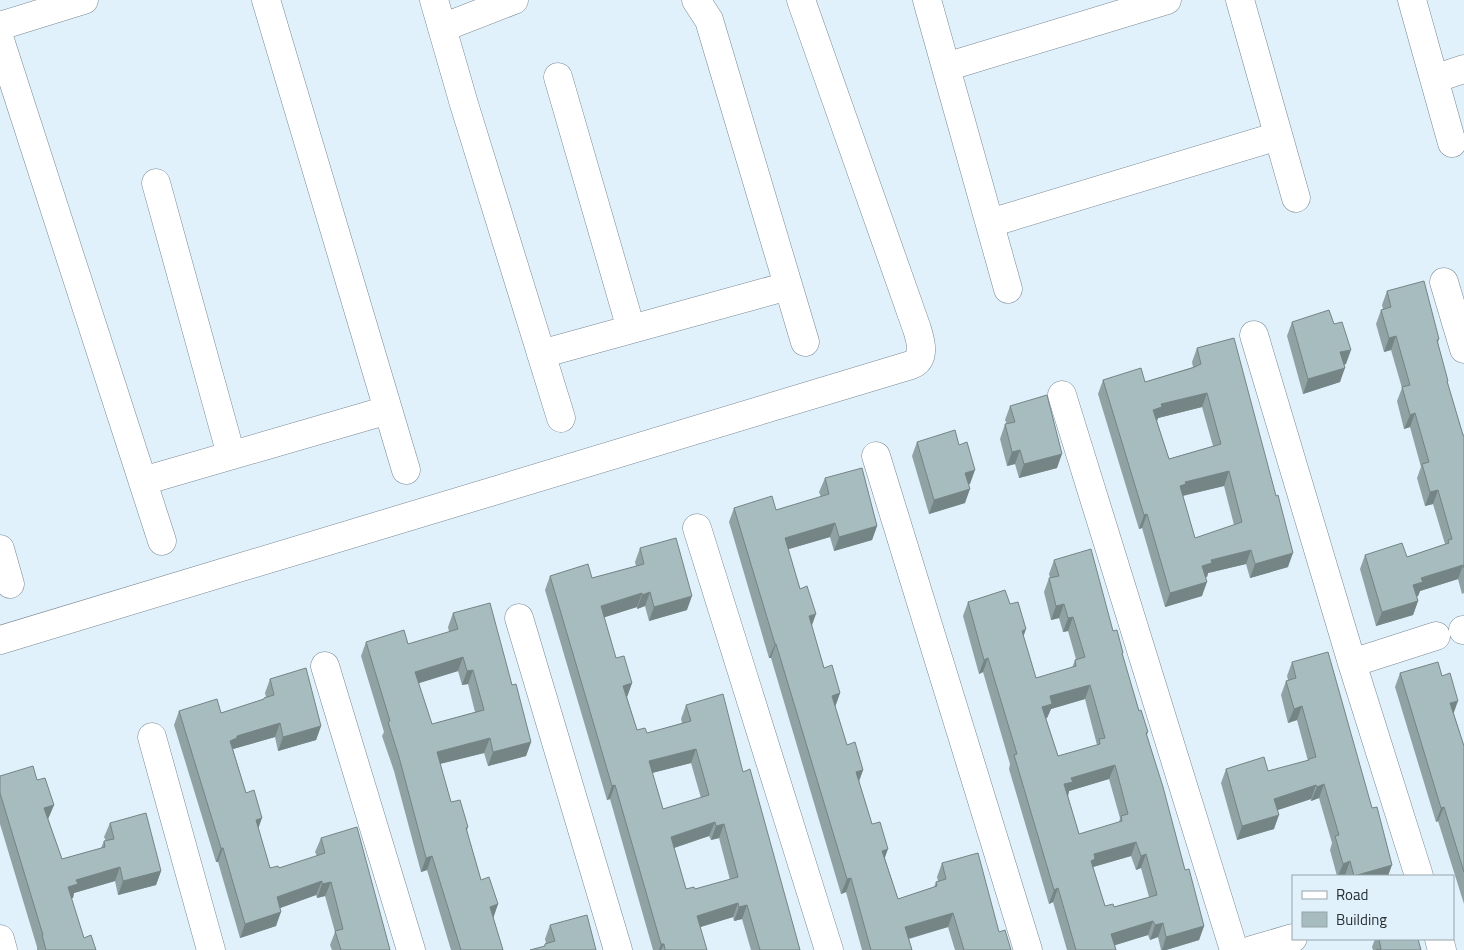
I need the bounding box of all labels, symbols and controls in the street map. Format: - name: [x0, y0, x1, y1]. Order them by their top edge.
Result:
- legend: [1292, 875, 1454, 940]
- text: Road: [1336, 883, 1368, 906]
- text: Building: [1336, 908, 1387, 931]

